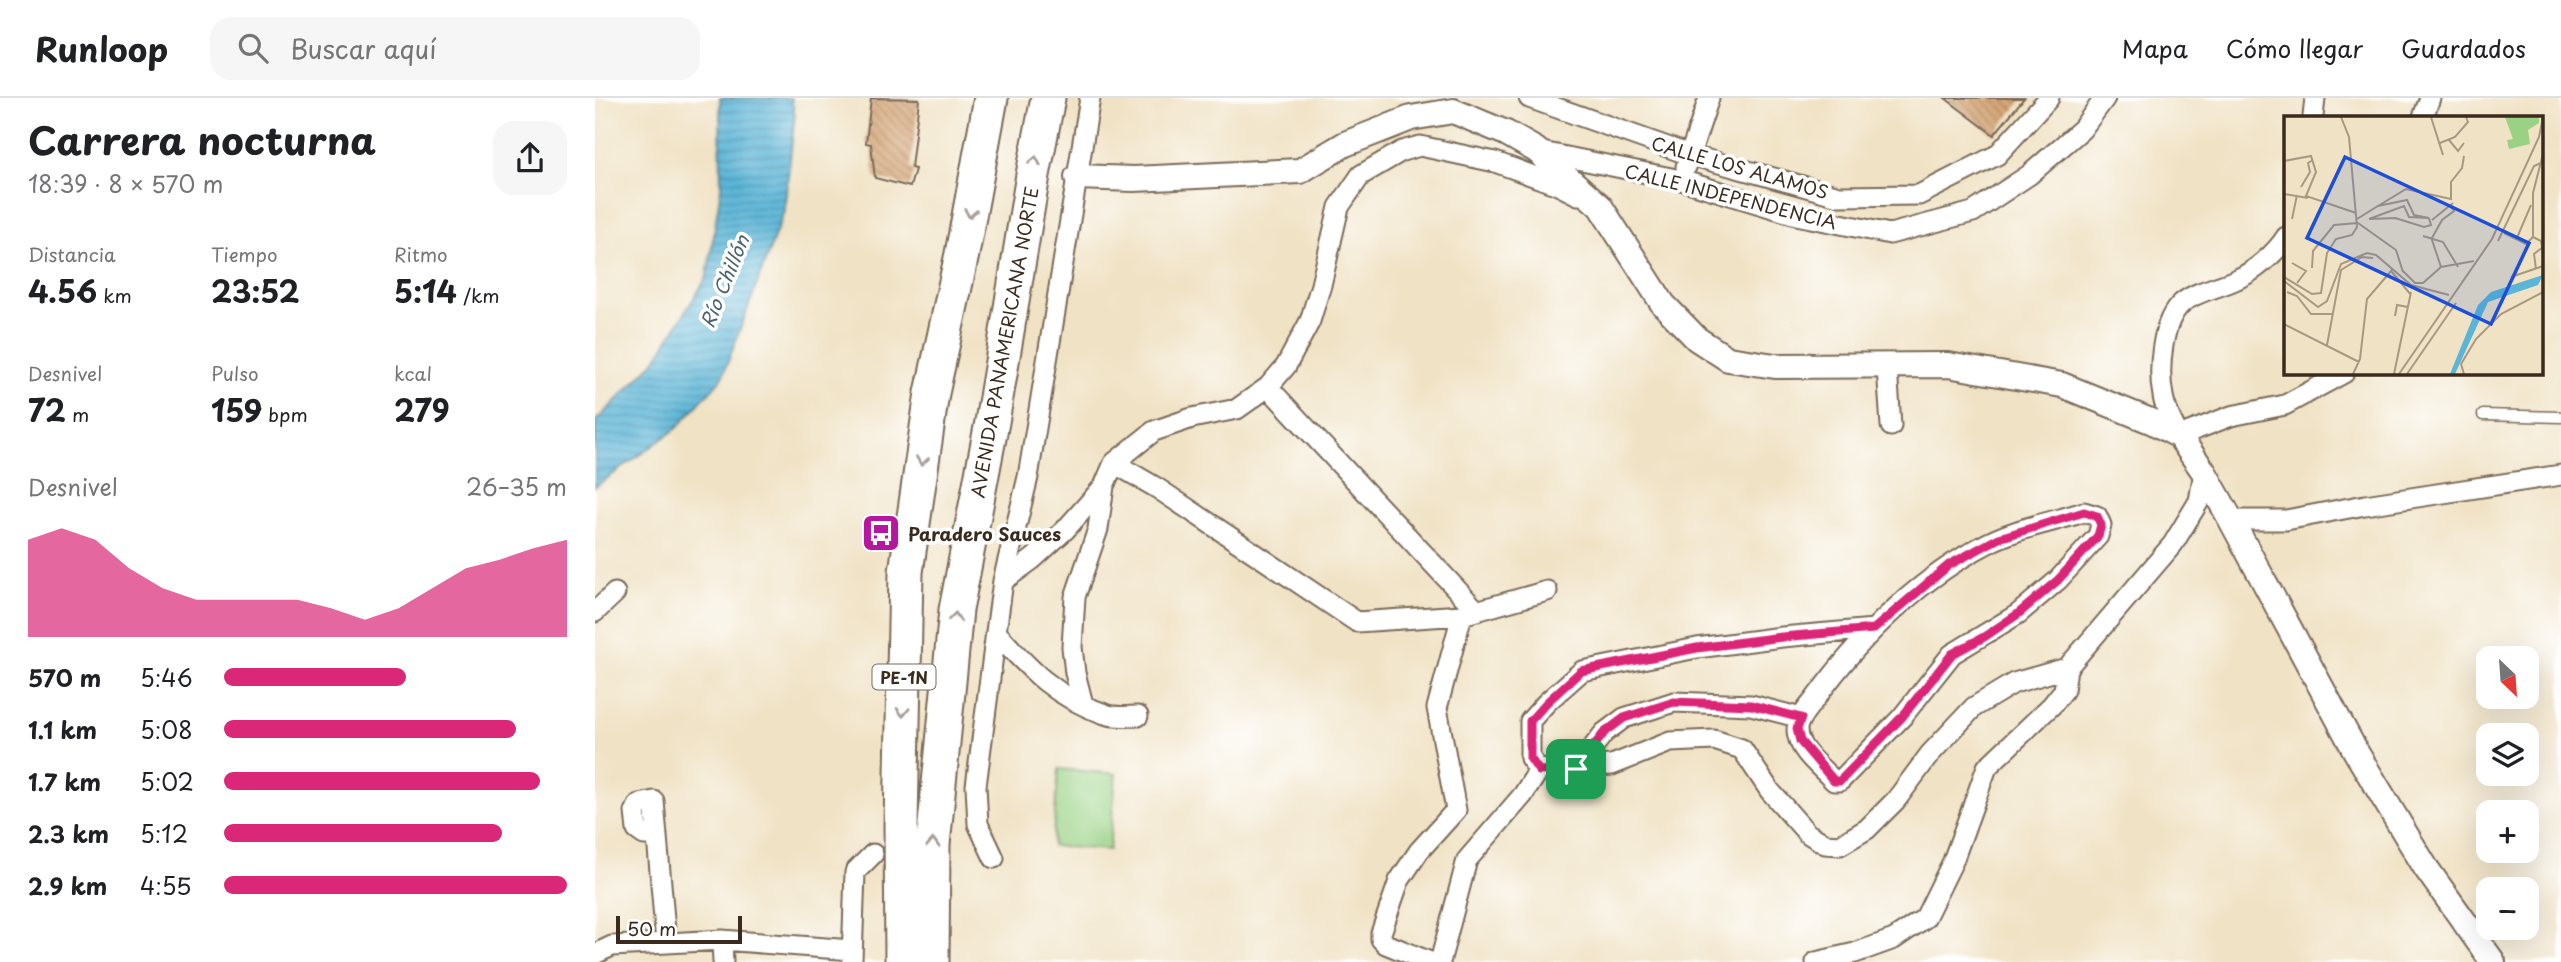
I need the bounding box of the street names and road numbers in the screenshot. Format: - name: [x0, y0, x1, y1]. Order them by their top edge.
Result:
- street label: CALLE LOS ALAMOS: [1648, 129, 1832, 205]
- street label: CALLE INDEPENDENCIA: [1622, 157, 1840, 235]
- street label: AVENIDA PANAMERICANA NORTE: [963, 184, 1045, 500]
- road number: PE-1N: [873, 664, 935, 690]

